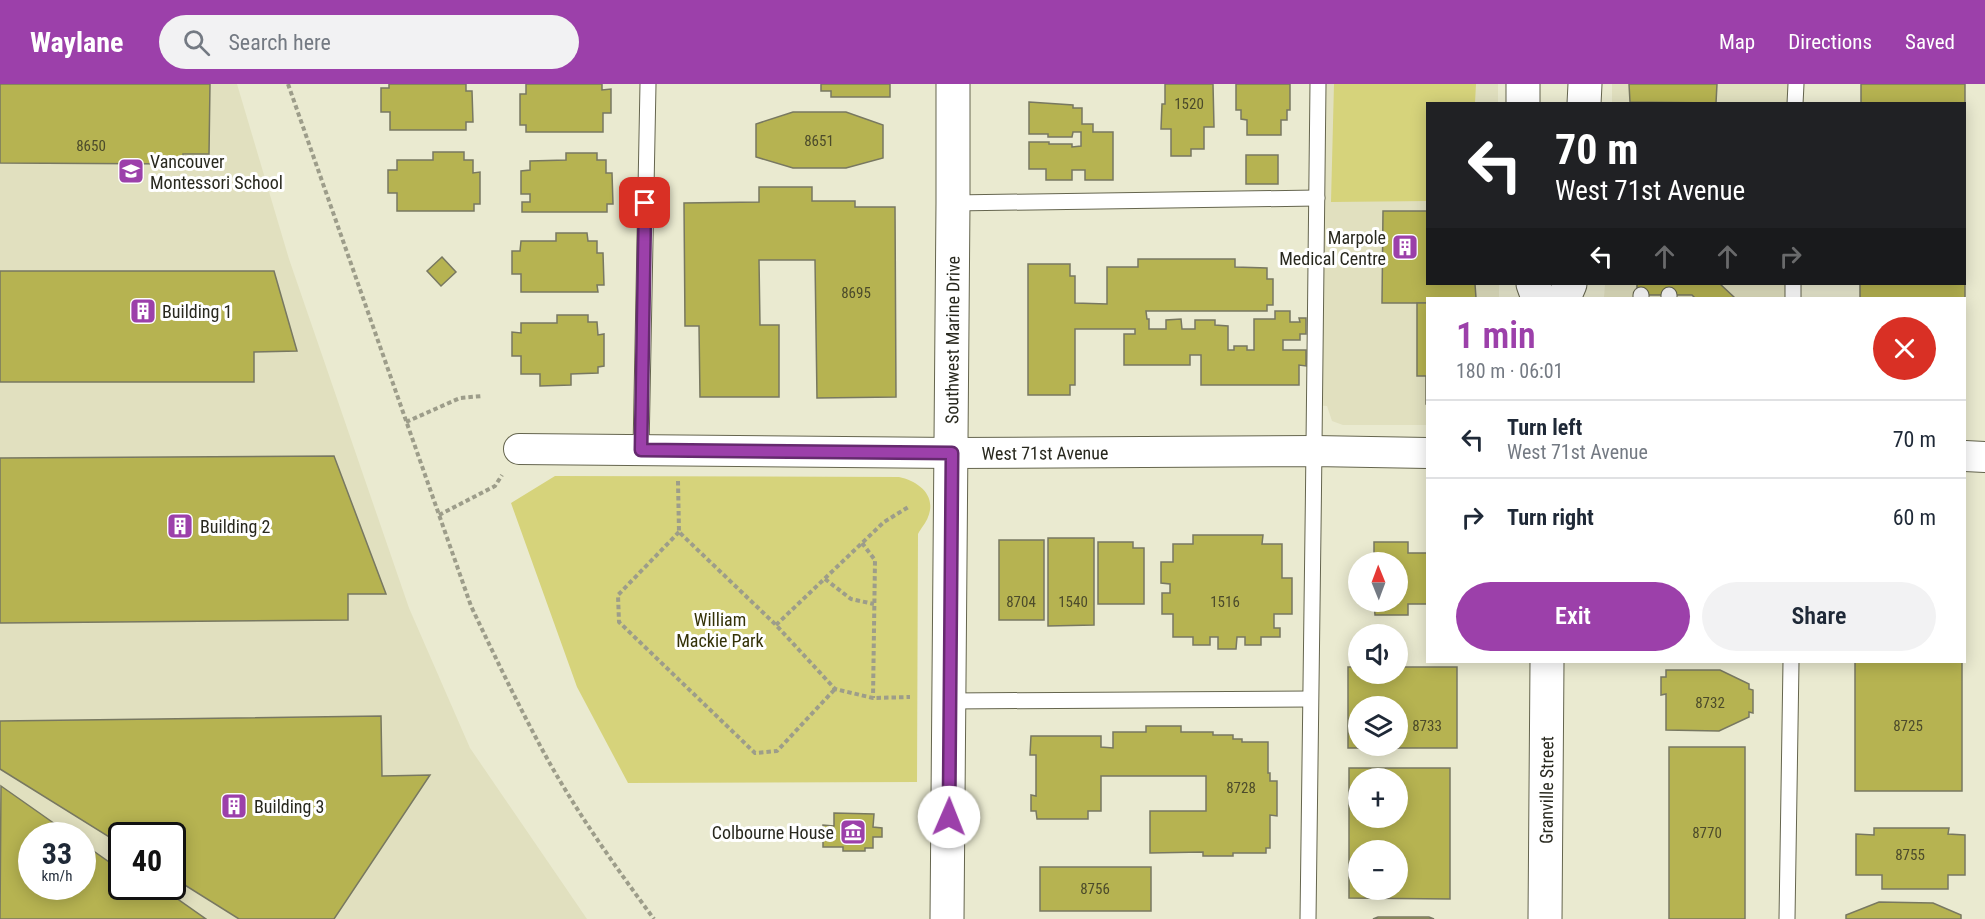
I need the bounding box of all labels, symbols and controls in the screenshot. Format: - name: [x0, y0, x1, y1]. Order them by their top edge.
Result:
- search box: [159, 15, 579, 69]
- text: Waylane: [30, 26, 123, 59]
- icon: search: [180, 26, 213, 59]
- text: Search here: [228, 30, 331, 55]
- text: Map: [1719, 30, 1755, 54]
- text: Directions: [1788, 30, 1872, 54]
- text: Saved: [1905, 30, 1955, 54]
- house number: 1520: [1174, 95, 1204, 113]
- text: 70 m: [1555, 125, 1638, 174]
- icon: left: [1456, 126, 1534, 204]
- house number: 8651: [804, 132, 834, 150]
- house number: 8650: [76, 137, 106, 155]
- place label: Vancouver Montessori School: [150, 151, 283, 193]
- school or university icon: Vancouver Montessori School: [116, 156, 146, 186]
- text: West 71st Avenue: [1555, 175, 1745, 207]
- pin: [619, 177, 670, 228]
- icon: arrive: [628, 186, 661, 219]
- place label: Marpole Medical Centre: [1279, 227, 1386, 269]
- building icon: Marpole Medical Centre: [1390, 232, 1420, 262]
- icon: left: [1585, 240, 1618, 273]
- icon: ahead: [1648, 240, 1681, 273]
- icon: ahead: [1711, 240, 1744, 273]
- icon: right: [1774, 240, 1807, 273]
- street label: Southwest Marine Drive: [941, 256, 963, 424]
- house number: 8695: [841, 284, 871, 302]
- building icon: Building 1: [128, 296, 158, 326]
- place label: Building 1: [162, 301, 232, 322]
- text: 1 min: [1456, 315, 1536, 357]
- button: close: [1873, 317, 1936, 380]
- text: 180 m · 06:01: [1456, 359, 1563, 383]
- text: Turn left: [1507, 415, 1582, 440]
- icon: left: [1456, 423, 1489, 456]
- text: 70 m: [1893, 427, 1936, 452]
- text: West 71st Avenue: [1507, 440, 1648, 464]
- street label: West 71st Avenue: [981, 442, 1108, 463]
- icon: right: [1456, 501, 1489, 534]
- text: Turn right: [1507, 505, 1594, 530]
- text: 60 m: [1893, 505, 1936, 530]
- building icon: Building 2: [165, 511, 195, 541]
- place label: Building 2: [200, 516, 271, 537]
- north arrow: [1348, 552, 1408, 612]
- map controls: [1348, 552, 1408, 900]
- button: Exit: [1456, 582, 1690, 651]
- button: Share: [1702, 582, 1936, 651]
- house number: 8704: [1006, 593, 1036, 611]
- house number: 1540: [1058, 593, 1088, 611]
- house number: 1516: [1210, 593, 1240, 611]
- park label: William Mackie Park: [676, 609, 764, 651]
- button: sound: [1348, 624, 1408, 684]
- house number: 8732: [1695, 694, 1725, 712]
- button: layers: [1348, 696, 1408, 756]
- house number: 8733: [1412, 717, 1442, 735]
- house number: 8725: [1893, 717, 1923, 735]
- street label: Granville Street: [1535, 736, 1557, 844]
- button: +: [1348, 768, 1408, 828]
- house number: 8728: [1226, 779, 1256, 797]
- position arrow: [917, 785, 981, 849]
- building icon: Building 3: [219, 791, 249, 821]
- place label: Building 3: [254, 796, 324, 817]
- museum icon: Colbourne House: [838, 817, 868, 847]
- speed limit sign: 40: [108, 822, 186, 900]
- place label: Colbourne House: [712, 822, 834, 843]
- house number: 8770: [1692, 824, 1722, 842]
- text: 33: [42, 836, 72, 871]
- button: −: [1348, 840, 1408, 900]
- house number: 8755: [1895, 846, 1925, 864]
- text: km/h: [42, 867, 72, 885]
- house number: 8756: [1080, 880, 1110, 898]

